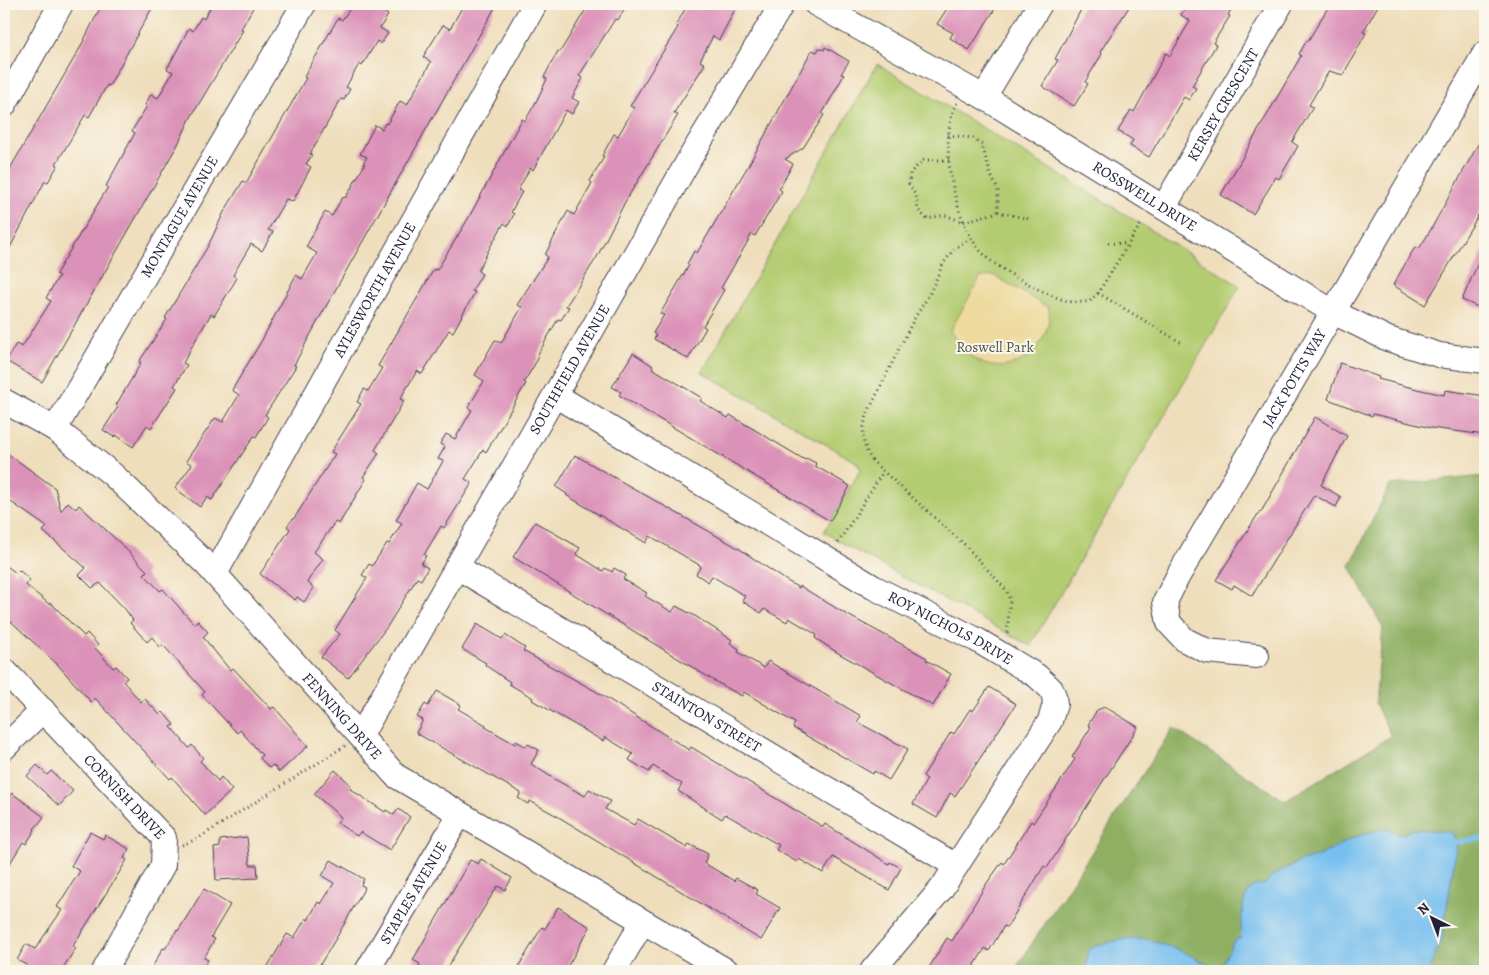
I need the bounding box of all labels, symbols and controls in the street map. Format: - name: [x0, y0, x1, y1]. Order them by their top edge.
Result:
- street label: KERSEY CRESCENT: [1182, 44, 1264, 165]
- street label: MONTAGUE AVENUE: [136, 152, 223, 281]
- street label: ROSSWELL DRIVE: [1089, 156, 1201, 236]
- street label: AYLESWORTH AVENUE: [328, 219, 421, 362]
- street label: SOUTHFIELD AVENUE: [524, 300, 615, 438]
- street label: JACK POTTS WAY: [1257, 325, 1331, 431]
- park label: Roswell Park: [956, 337, 1034, 357]
- street label: ROY NICHOLS DRIVE: [884, 586, 1017, 669]
- street label: FENNING DRIVE: [298, 668, 387, 764]
- street label: STAINTON STREET: [648, 676, 766, 757]
- street label: CORNISH DRIVE: [79, 750, 170, 844]
- street label: STAPLES AVENUE: [375, 838, 452, 948]
- north arrow: [1406, 892, 1456, 942]
- text: N: [1413, 898, 1434, 919]

